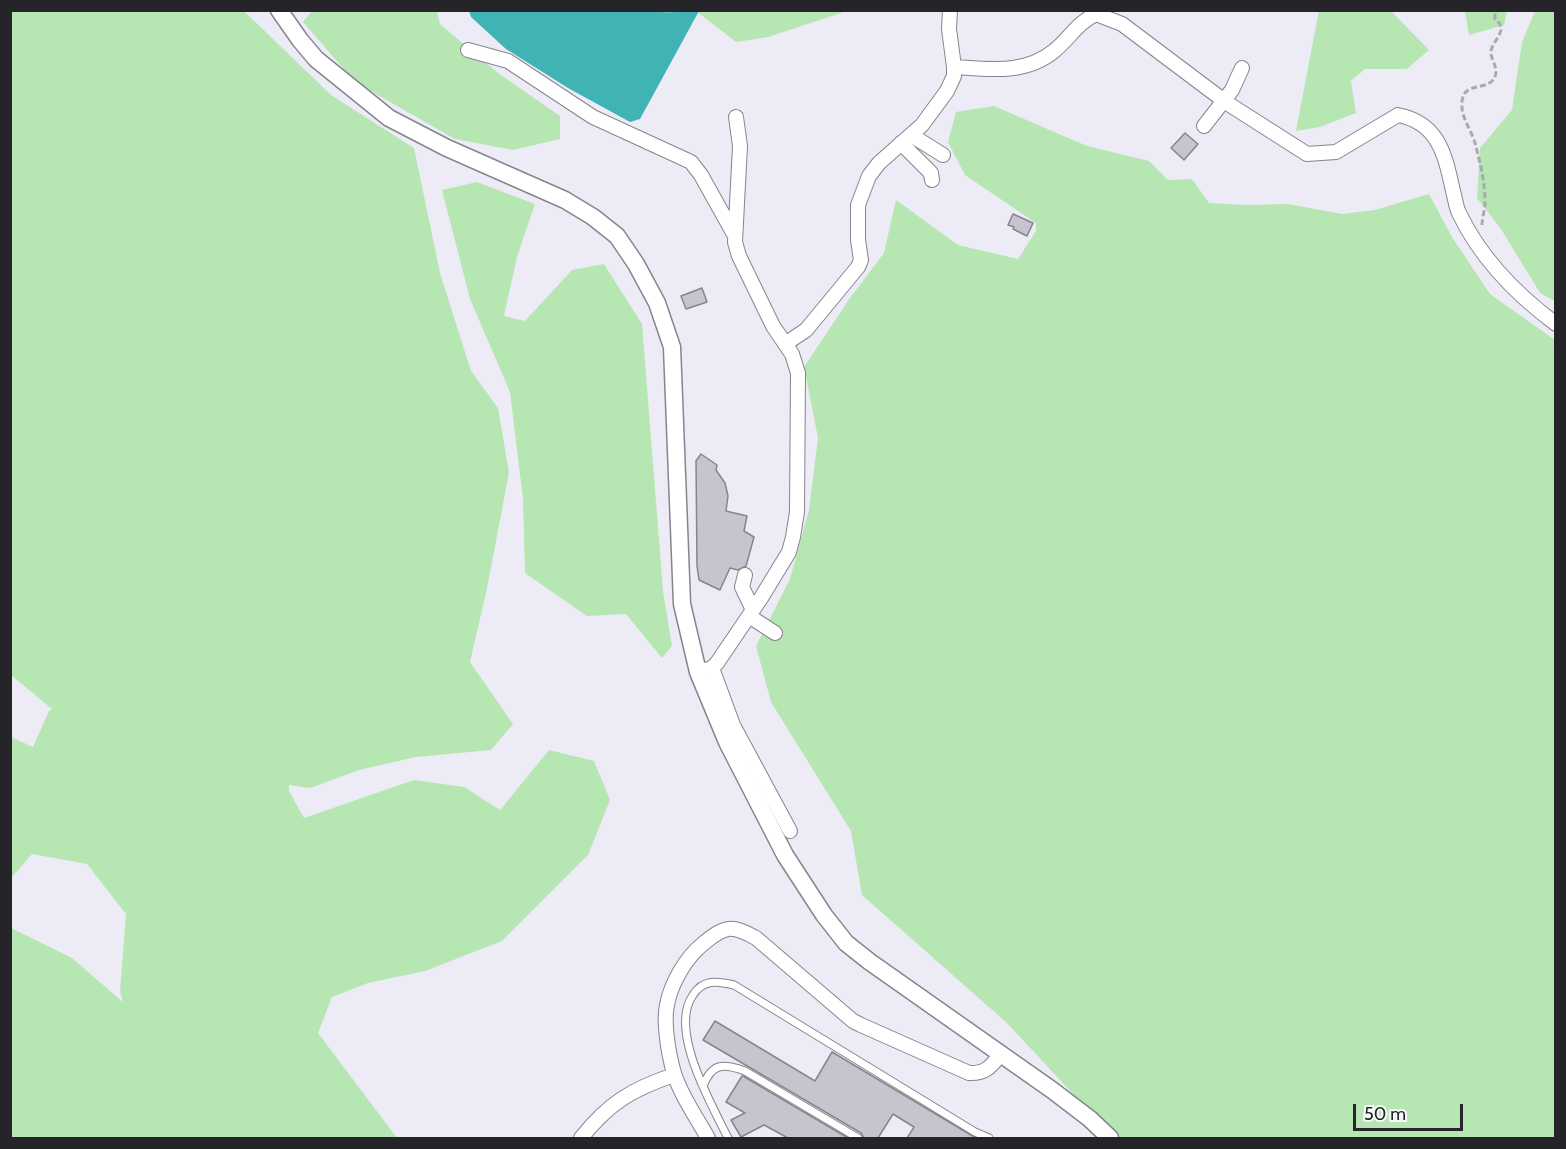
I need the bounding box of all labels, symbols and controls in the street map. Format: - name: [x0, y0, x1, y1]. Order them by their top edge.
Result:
- scale bar: [1356, 1092, 1466, 1130]
- text: 50 m: [1364, 1103, 1406, 1125]

